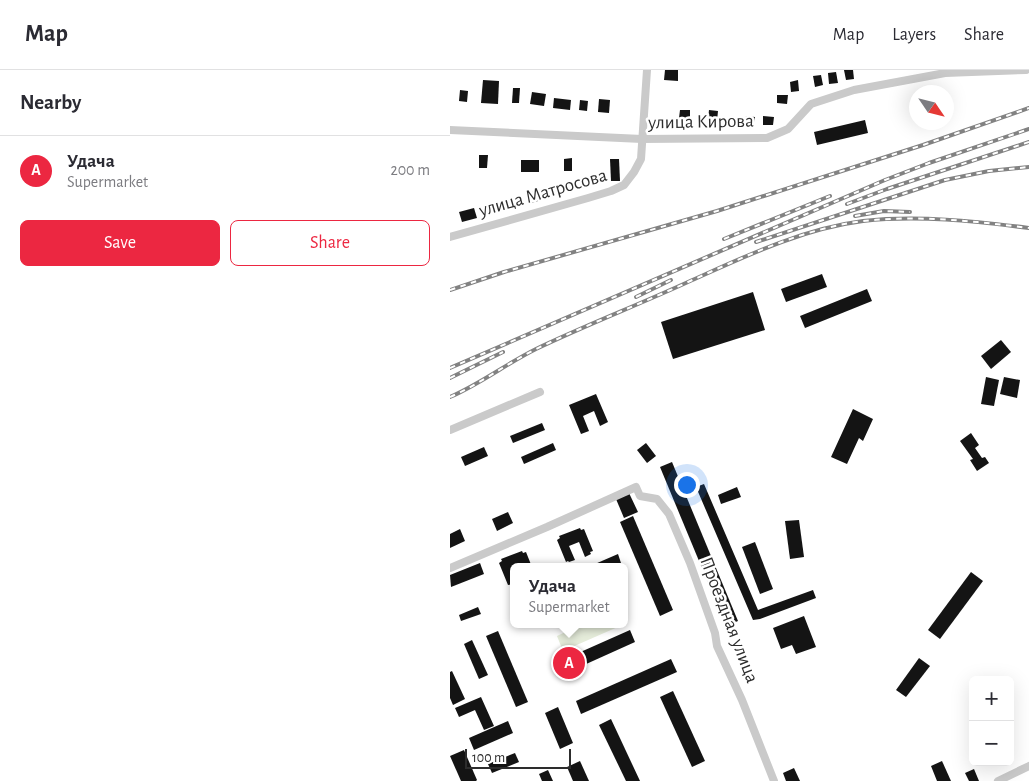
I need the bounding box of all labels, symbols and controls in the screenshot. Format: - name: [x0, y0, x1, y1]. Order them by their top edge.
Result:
- text: Map: [25, 22, 68, 46]
- text: Map: [833, 26, 864, 44]
- text: Layers: [892, 26, 936, 44]
- text: Share: [964, 26, 1004, 44]
- north arrow: [909, 85, 954, 130]
- text: Nearby: [20, 92, 81, 113]
- street label: улица Кирова: [647, 112, 754, 132]
- text: Удача: [67, 152, 115, 171]
- text: A: [31, 162, 41, 178]
- text: 200 m: [390, 162, 430, 178]
- street label: улица Матросова: [476, 166, 609, 221]
- text: Supermarket: [67, 174, 148, 190]
- button: Save: [20, 220, 220, 266]
- button: Share: [230, 220, 430, 266]
- your location: [674, 472, 700, 498]
- street label: Проездная улица: [696, 554, 762, 686]
- popup: [510, 563, 628, 628]
- text: Удача: [528, 577, 576, 596]
- text: Supermarket: [528, 599, 610, 615]
- pin: A: [553, 644, 585, 682]
- map controls: [969, 676, 1014, 766]
- button: +: [969, 676, 1014, 721]
- button: −: [969, 721, 1014, 766]
- scale bar: [465, 746, 571, 769]
- text: 100 m: [472, 751, 505, 765]

